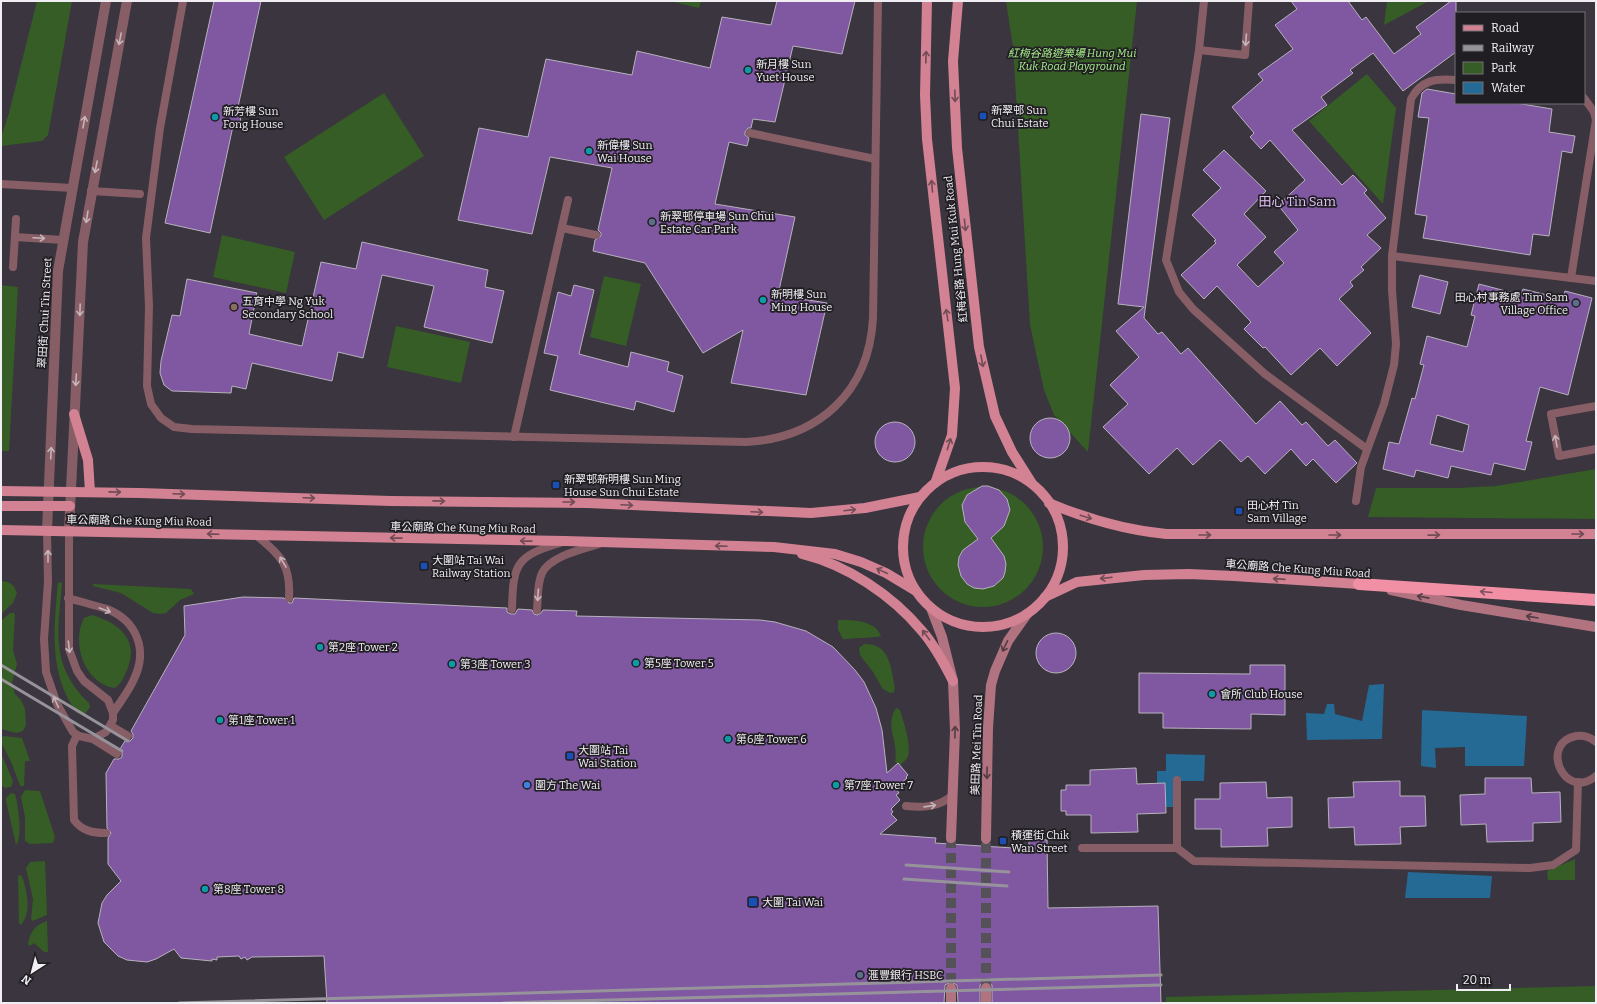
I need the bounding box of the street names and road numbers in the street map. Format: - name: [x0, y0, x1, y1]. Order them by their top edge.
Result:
- street label: 紅梅谷路 Hung Mui Kuk Road: [942, 174, 970, 323]
- street label: 翠田街 Chui Tin Street: [36, 257, 54, 369]
- street label: 車公廟路 Che Kung Miu Road: [66, 513, 212, 529]
- street label: 車公廟路 Che Kung Miu Road: [390, 520, 536, 536]
- street label: 車公廟路 Che Kung Miu Road: [1225, 557, 1372, 581]
- street label: 美田路 Mei Tin Road: [969, 694, 985, 796]

